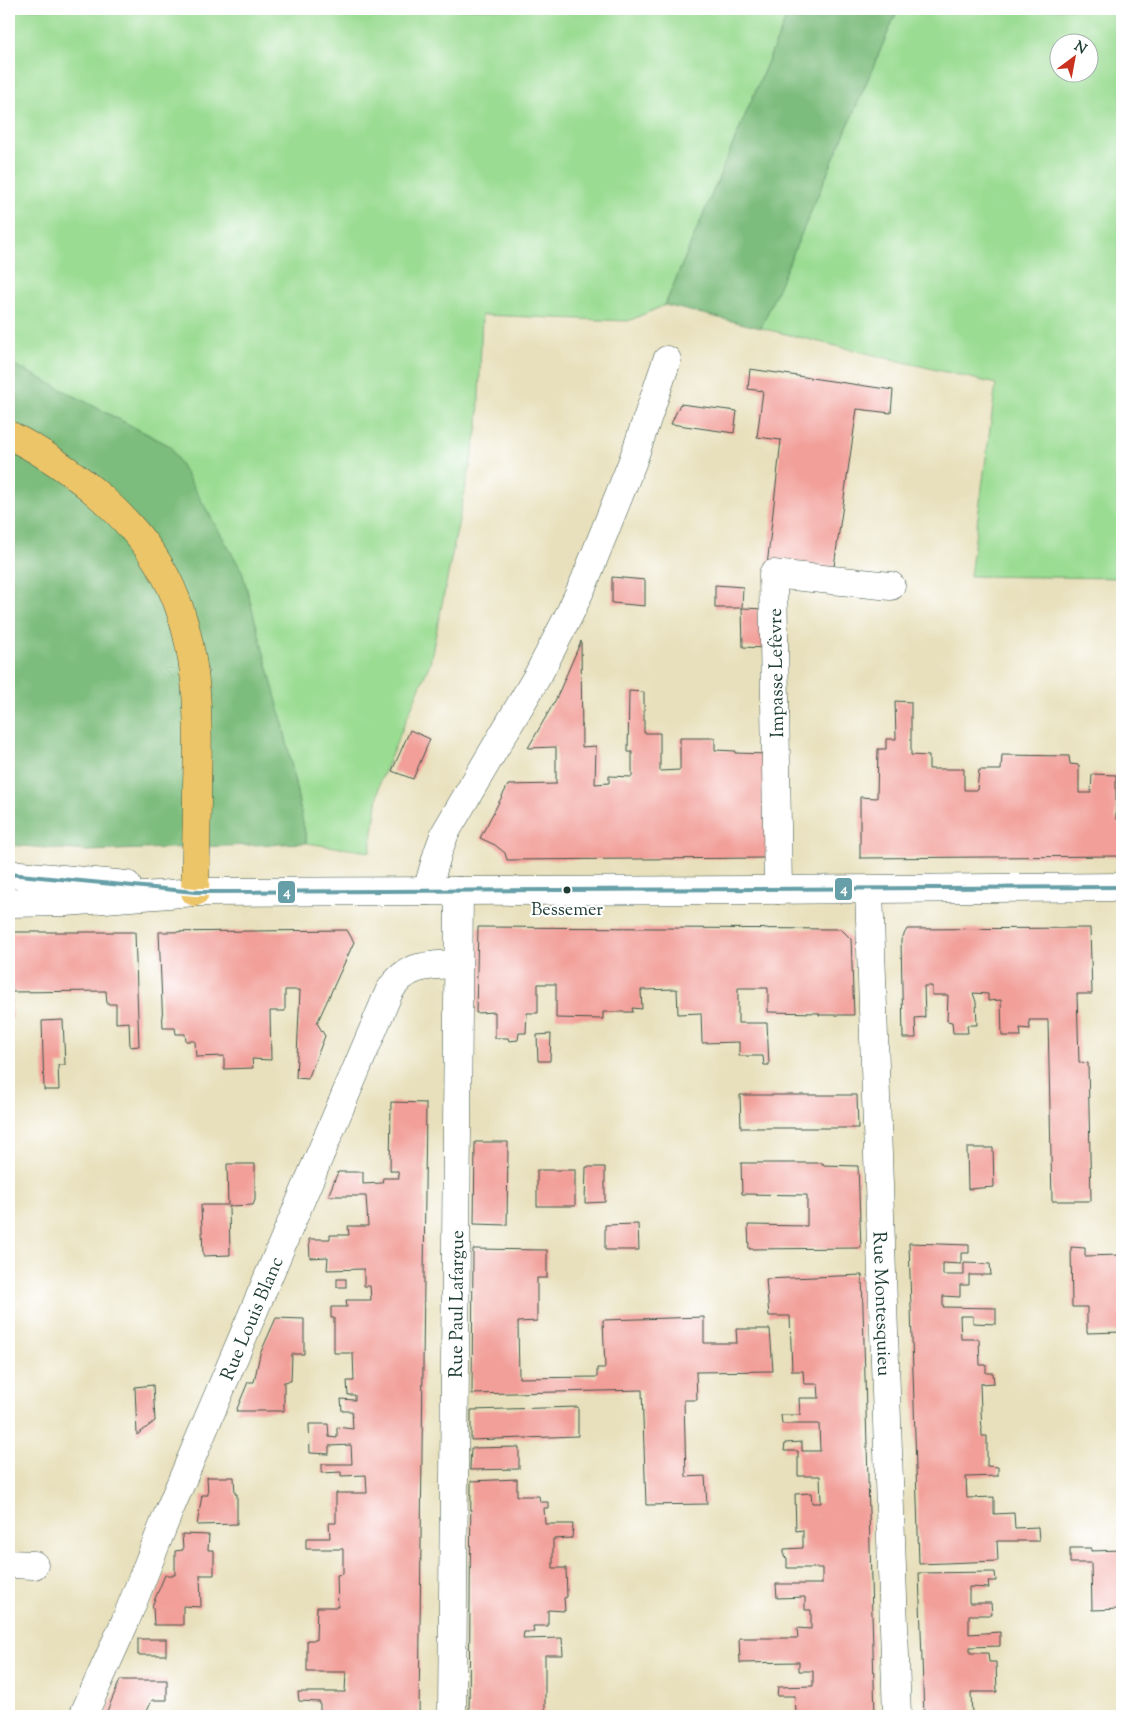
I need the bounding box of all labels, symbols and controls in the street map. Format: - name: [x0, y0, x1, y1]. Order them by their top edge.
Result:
- north arrow: [1048, 32, 1098, 82]
- text: N: [1070, 37, 1090, 60]
- street label: Impasse Lefèvre: [763, 608, 792, 738]
- line badge: 4: [834, 877, 853, 901]
- line badge: 4: [277, 880, 296, 904]
- text: 4: [839, 880, 848, 900]
- text: 4: [282, 883, 291, 903]
- marker: Bessemer: [562, 885, 572, 895]
- place label: Bessemer: [531, 898, 603, 924]
- street label: Rue Paul Lafargue: [444, 1230, 472, 1378]
- street label: Rue Montesquieu: [865, 1231, 896, 1377]
- street label: Rue Louis Blanc: [215, 1252, 292, 1385]

